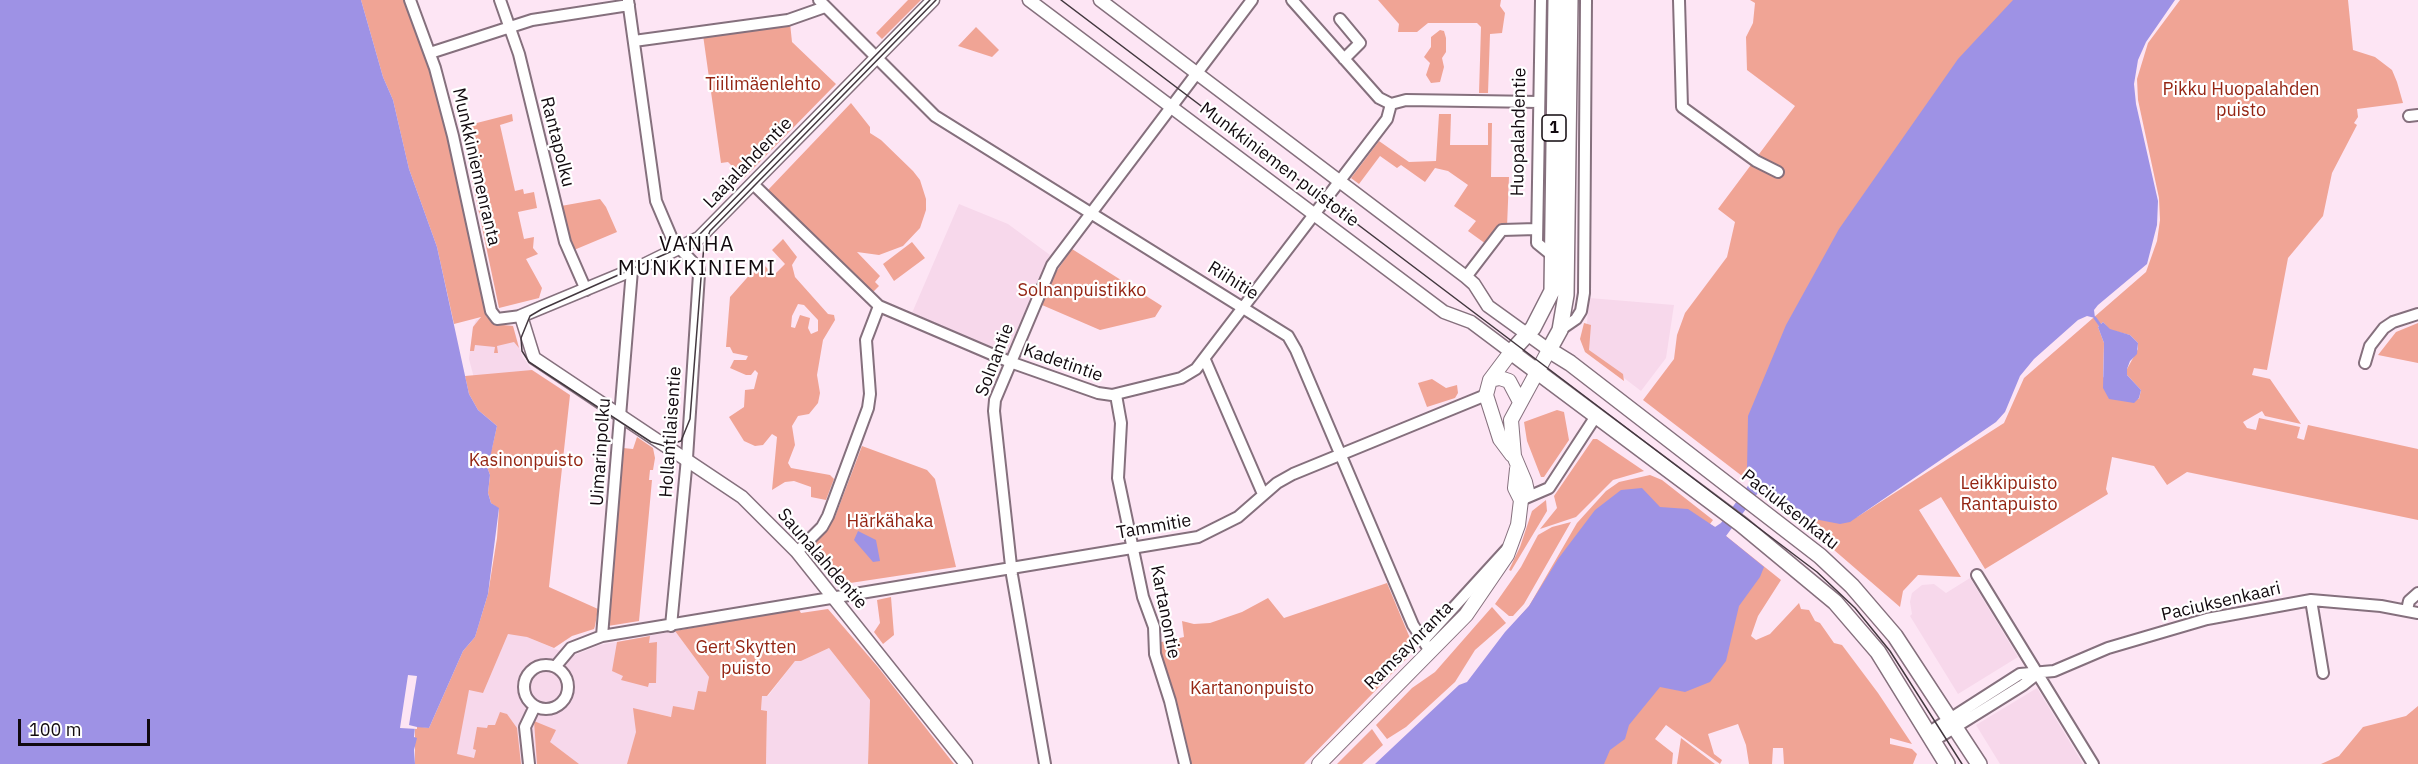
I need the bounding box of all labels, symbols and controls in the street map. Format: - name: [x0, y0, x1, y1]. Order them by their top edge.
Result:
- street label: Huopalahdentie: [1507, 67, 1531, 197]
- park label: Tiilimäenlehto: [705, 74, 821, 96]
- park label: Pikku Huopalahden puisto: [2162, 79, 2320, 122]
- street label: Munkkiniemenranta: [447, 86, 505, 248]
- street label: Rantapolku: [535, 95, 579, 189]
- street label: Munkkiniemen puistotie: [1195, 98, 1363, 232]
- street label: Laajalahdentie: [699, 113, 797, 213]
- road number: 1: [1542, 115, 1566, 141]
- district label: VANHA MUNKKINIEMI: [618, 232, 776, 282]
- street label: Riihitie: [1204, 257, 1262, 305]
- park label: Solnanpuistikko: [1018, 280, 1146, 302]
- street label: Solnantie: [971, 321, 1019, 399]
- street label: Kadetintie: [1020, 339, 1106, 387]
- street label: Hollantilaisentie: [656, 366, 686, 498]
- street label: Uimarinpolku: [586, 397, 616, 507]
- park label: Kasinonpuisto: [469, 450, 583, 472]
- street label: Paciuksenkatu: [1737, 465, 1843, 555]
- park label: Leikkipuisto Rantapuisto: [1960, 473, 2058, 516]
- street label: Saunalahdentie: [772, 504, 872, 614]
- street label: Tammitie: [1115, 510, 1193, 544]
- park label: Härkähaka: [847, 511, 933, 533]
- street label: Kartanontie: [1145, 564, 1185, 660]
- street label: Paciuksenkaari: [2159, 578, 2283, 626]
- street label: Ramsaynranta: [1360, 597, 1458, 695]
- park label: Gert Skytten puisto: [695, 637, 797, 680]
- park label: Kartanonpuisto: [1190, 678, 1314, 700]
- scale bar: [21, 707, 153, 745]
- text: 100 m: [29, 718, 81, 741]

